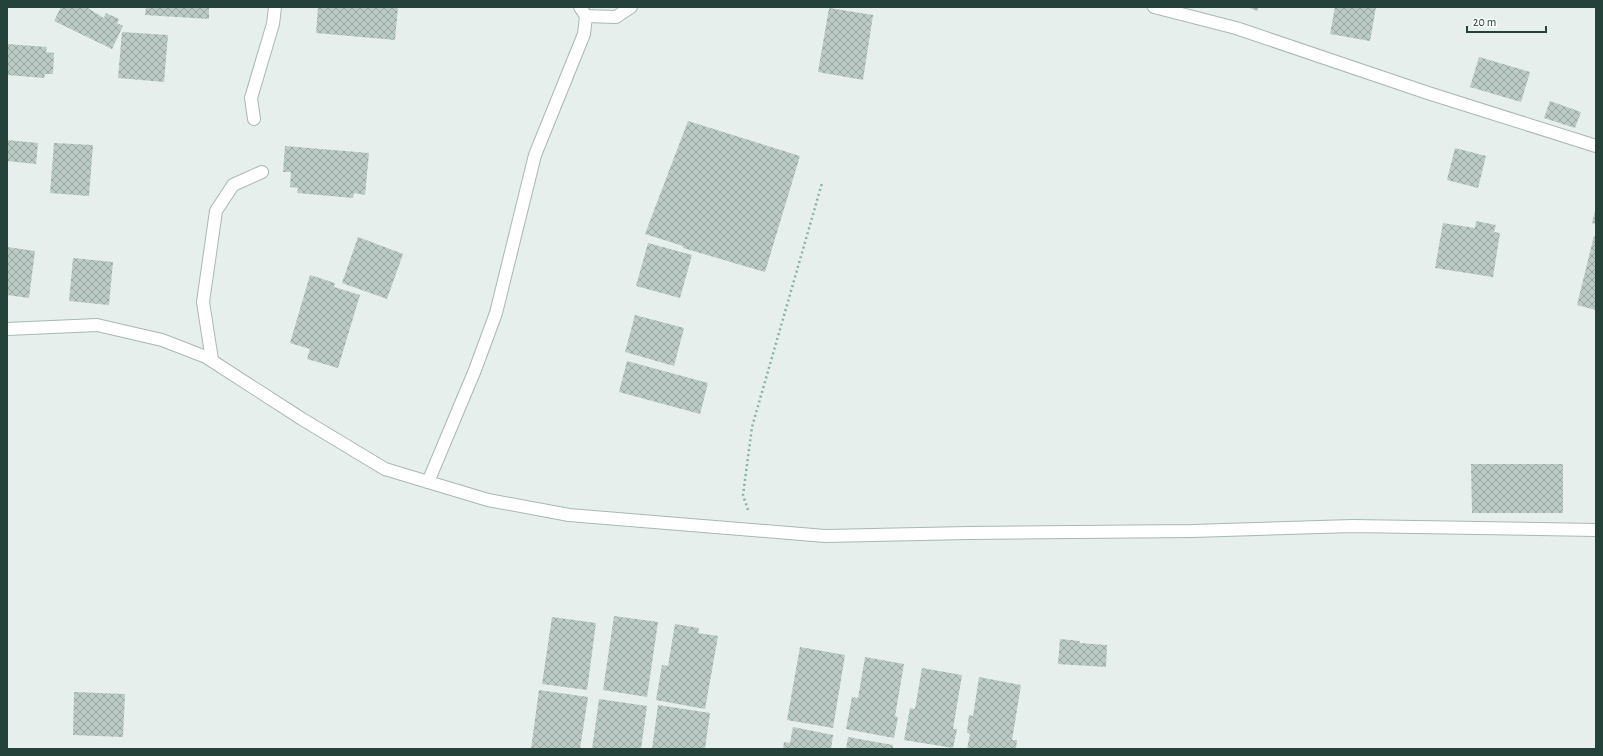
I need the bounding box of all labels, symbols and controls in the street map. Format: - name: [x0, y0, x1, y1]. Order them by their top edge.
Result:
- scale bar: [1467, 8, 1546, 34]
- text: 20 m: [1473, 16, 1496, 28]

